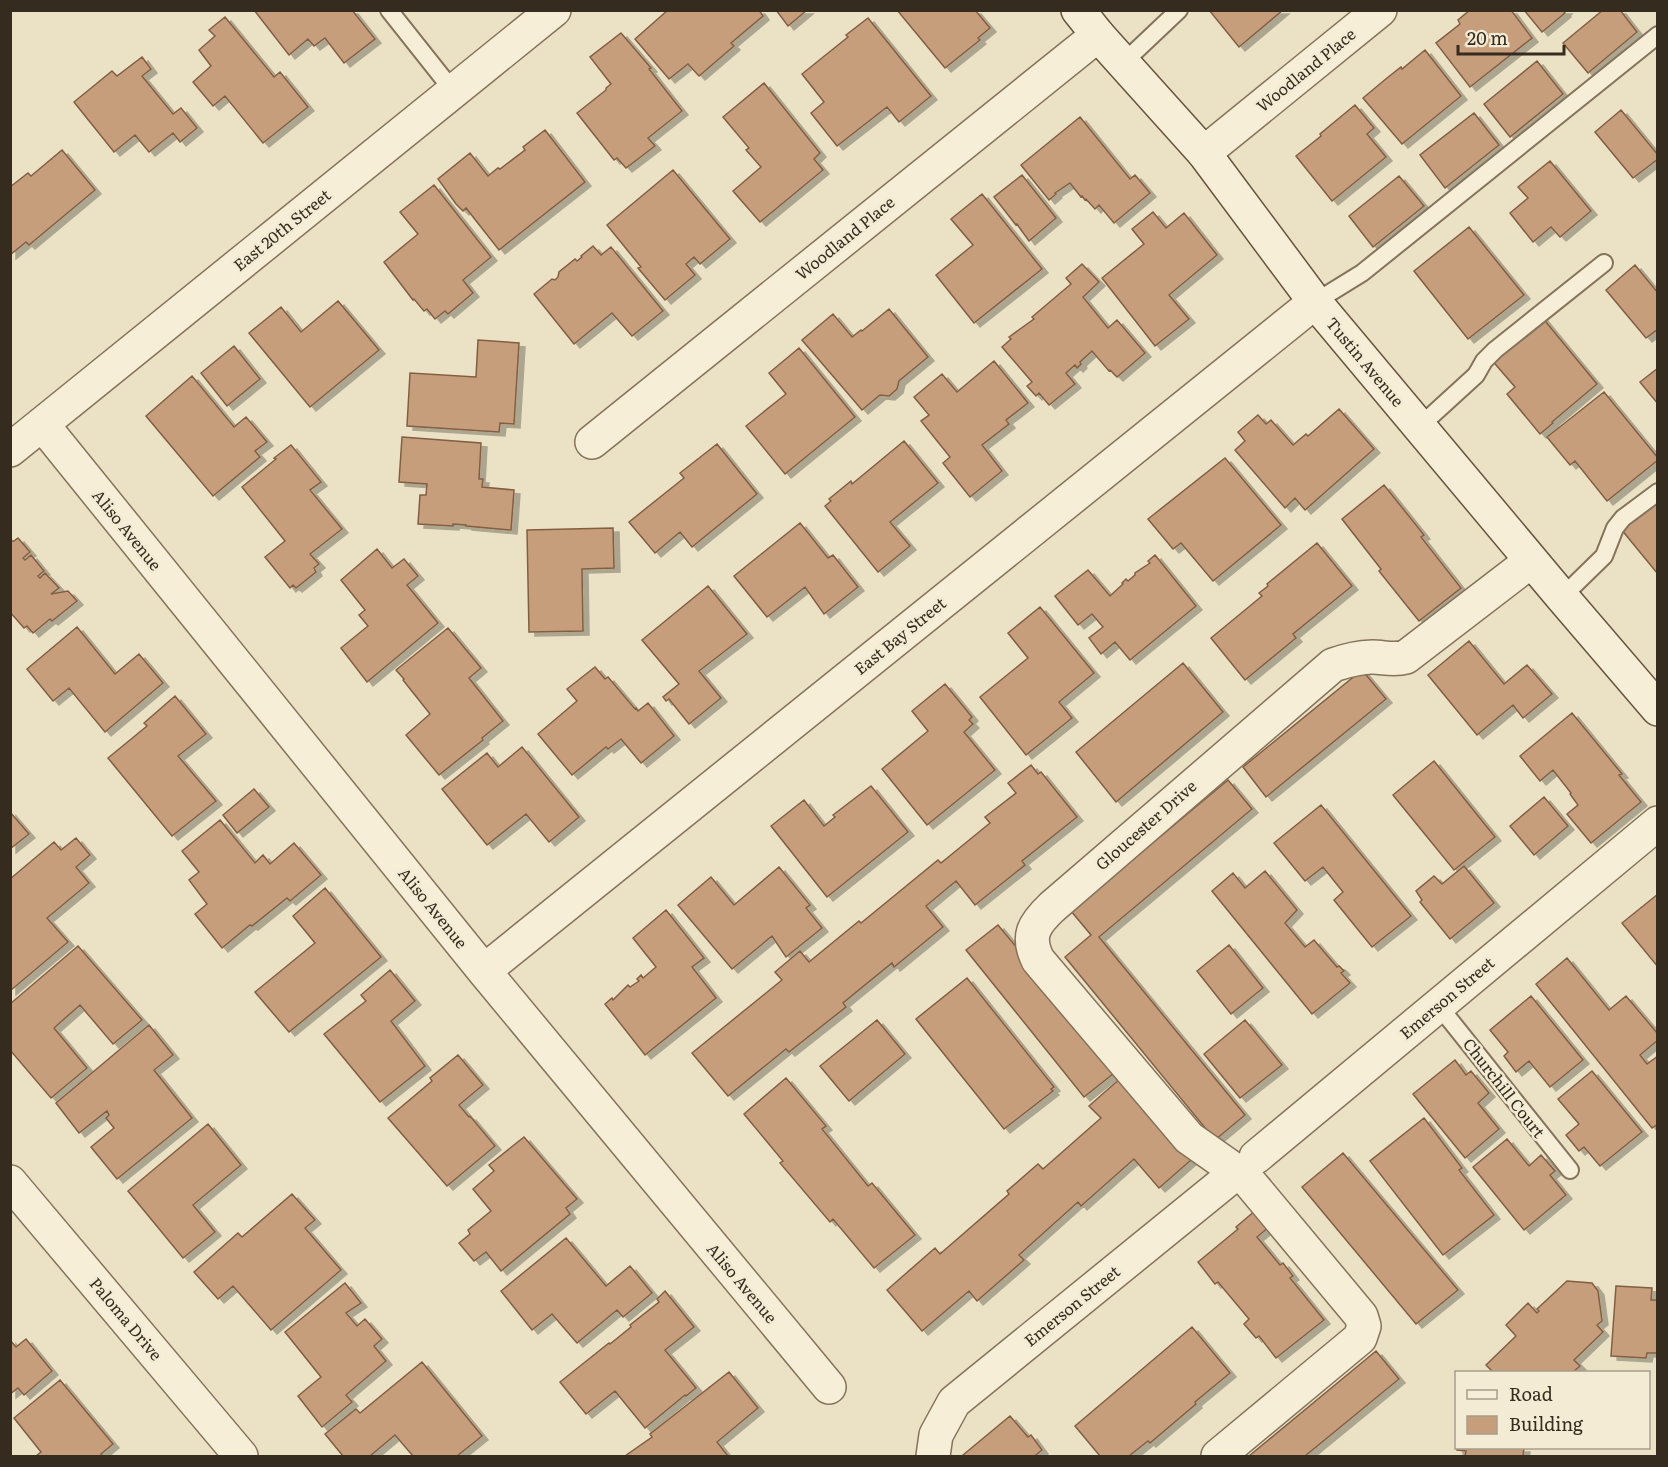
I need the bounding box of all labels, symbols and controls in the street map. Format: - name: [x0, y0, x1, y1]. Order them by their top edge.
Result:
- scale bar: [1458, 18, 1564, 56]
- street label: Woodland Place: [1251, 22, 1360, 117]
- text: 20 m: [1467, 24, 1508, 51]
- street label: East 20th Street: [228, 182, 335, 276]
- street label: Woodland Place: [790, 190, 899, 285]
- street label: Tustin Avenue: [1321, 311, 1410, 411]
- street label: Aliso Avenue: [87, 484, 168, 575]
- street label: East Bay Street: [848, 590, 951, 680]
- street label: Gloucester Drive: [1090, 774, 1201, 875]
- street label: Aliso Avenue: [393, 862, 474, 953]
- street label: Emerson Street: [1394, 950, 1499, 1044]
- street label: Churchill Court: [1458, 1032, 1552, 1143]
- street label: Aliso Avenue: [702, 1237, 784, 1328]
- street label: Emerson Street: [1018, 1259, 1125, 1351]
- street label: Paloma Drive: [85, 1272, 169, 1365]
- legend: [1455, 1371, 1650, 1449]
- text: Road: [1509, 1380, 1553, 1407]
- text: Building: [1509, 1410, 1584, 1437]

